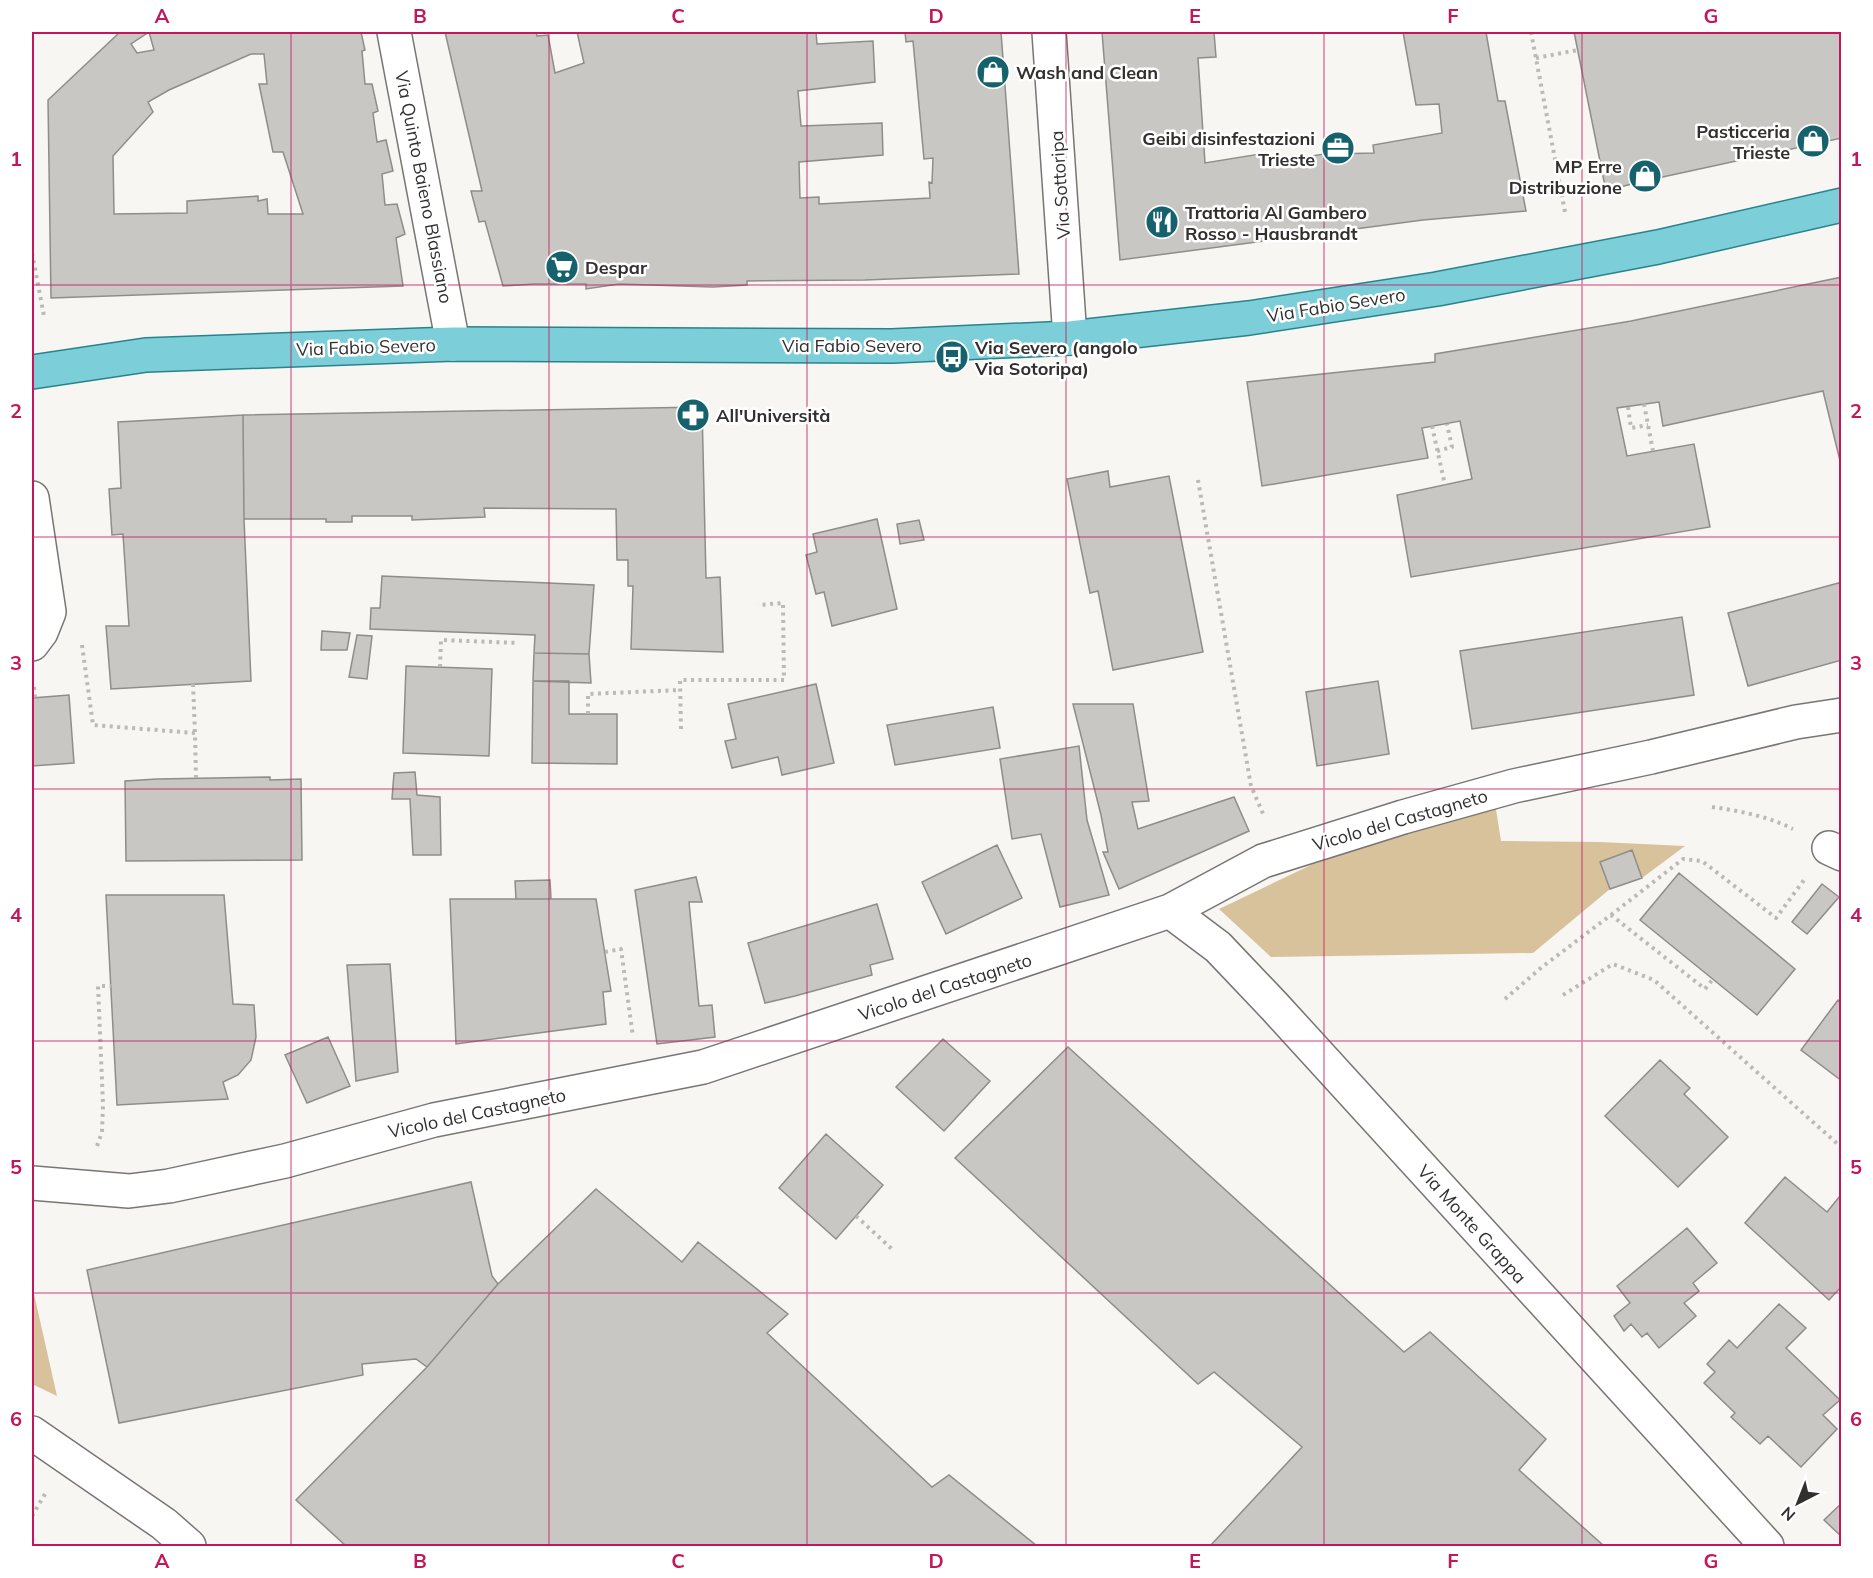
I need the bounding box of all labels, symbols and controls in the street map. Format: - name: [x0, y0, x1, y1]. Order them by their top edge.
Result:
- text: A: [155, 3, 170, 28]
- text: B: [413, 3, 427, 28]
- text: C: [671, 3, 685, 28]
- text: D: [928, 3, 944, 28]
- text: E: [1189, 3, 1201, 28]
- text: F: [1447, 3, 1459, 28]
- text: G: [1704, 3, 1718, 28]
- shop icon: Wash and Clean: [975, 54, 1011, 90]
- place label: Wash and Clean: [1016, 61, 1158, 84]
- street label: Via Quinto Baieno Blassiano: [390, 69, 458, 305]
- place label: Pasticceria Trieste: [1696, 120, 1790, 164]
- shop icon: Pasticceria Trieste: [1795, 123, 1831, 159]
- place label: Geibi disinfestazioni Trieste: [1142, 127, 1315, 171]
- street label: Via Sottoripa: [1045, 130, 1075, 240]
- office icon: Geibi disinfestazioni Trieste: [1320, 130, 1356, 166]
- text: 1: [10, 146, 22, 171]
- text: 1: [1850, 146, 1862, 171]
- place label: MP Erre Distribuzione: [1509, 155, 1622, 199]
- shop icon: MP Erre Distribuzione: [1627, 158, 1663, 194]
- place label: Trattoria Al Gambero Rosso - Hausbrandt: [1185, 201, 1367, 245]
- restaurant icon: Trattoria Al Gambero Rosso - Hausbrandt: [1144, 204, 1180, 240]
- supermarket icon: Despar: [544, 249, 580, 285]
- place label: Despar: [585, 256, 648, 279]
- street label: Via Fabio Severo: [1265, 283, 1407, 327]
- street label: Via Fabio Severo: [296, 333, 436, 361]
- street label: Via Fabio Severo: [782, 334, 922, 357]
- place label: Via Severo (angolo Via Sotoripa): [974, 336, 1138, 380]
- bus stop icon: Via Severo (angolo Via Sotoripa): [934, 339, 970, 375]
- pharmacy icon: All'Università: [675, 397, 711, 433]
- text: 2: [10, 398, 22, 423]
- text: 2: [1850, 398, 1862, 423]
- place label: All'Università: [716, 404, 830, 427]
- text: 3: [10, 650, 22, 675]
- text: 3: [1850, 650, 1862, 675]
- street label: Vicolo del Castagneto: [1310, 784, 1490, 856]
- text: 4: [10, 902, 22, 927]
- text: 4: [1850, 902, 1862, 927]
- street label: Vicolo del Castagneto: [855, 948, 1035, 1026]
- street label: Vicolo del Castagneto: [386, 1083, 568, 1143]
- text: 5: [10, 1154, 22, 1179]
- text: 5: [1850, 1154, 1862, 1179]
- street label: Via Monte Grappa: [1413, 1160, 1531, 1288]
- text: 6: [10, 1406, 22, 1431]
- text: 6: [1850, 1406, 1862, 1431]
- north arrow: [1768, 1473, 1828, 1533]
- text: N: [1777, 1503, 1799, 1526]
- text: A: [155, 1548, 170, 1573]
- text: B: [413, 1548, 427, 1573]
- text: C: [671, 1548, 685, 1573]
- text: D: [928, 1548, 944, 1573]
- text: E: [1189, 1548, 1201, 1573]
- text: F: [1447, 1548, 1459, 1573]
- text: G: [1704, 1548, 1718, 1573]

